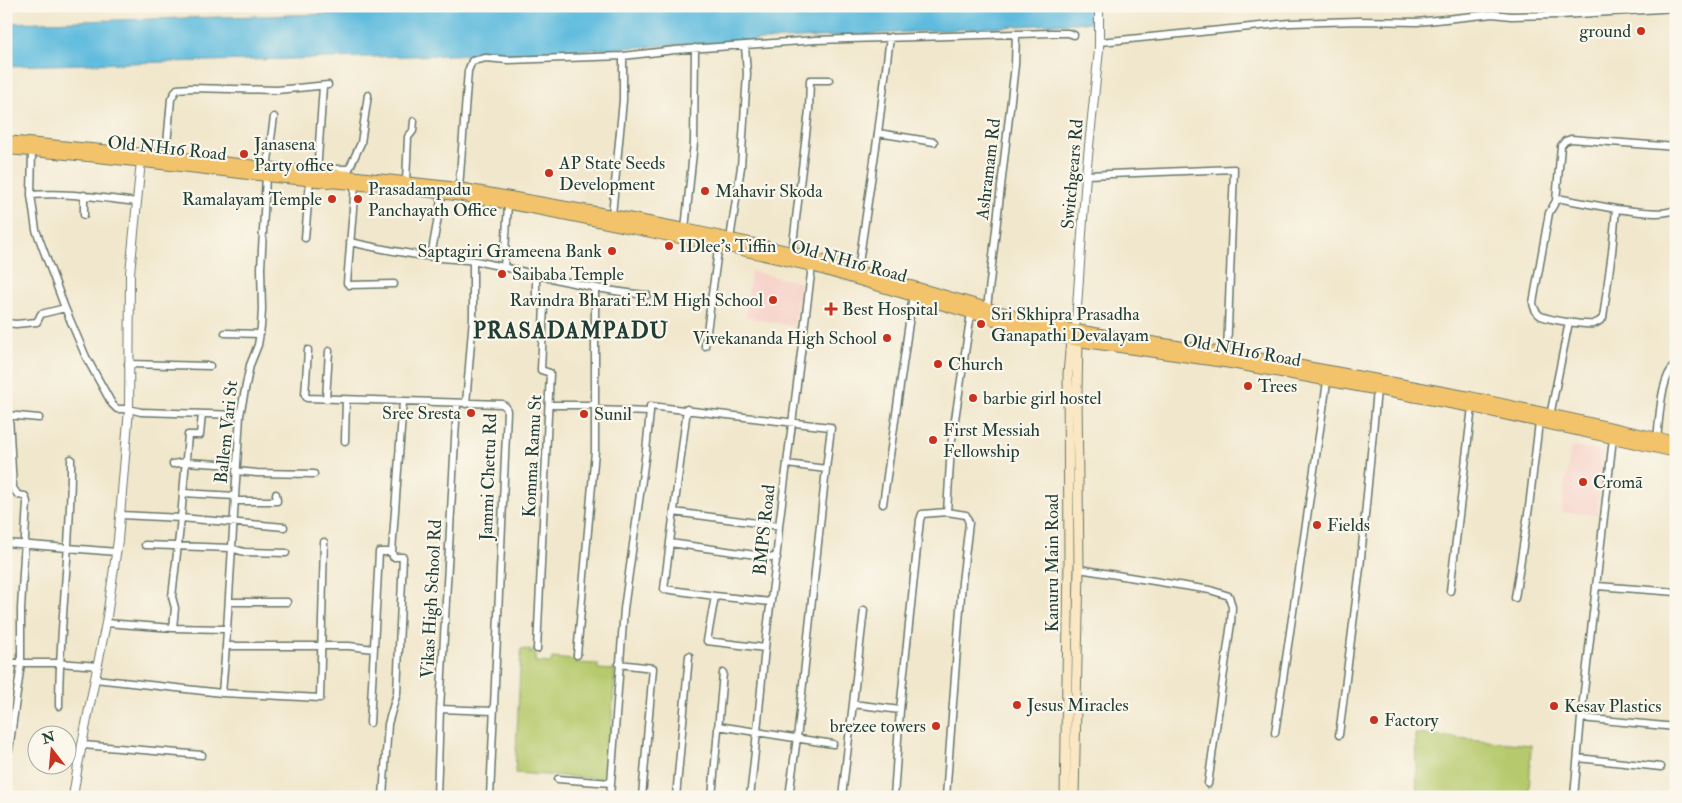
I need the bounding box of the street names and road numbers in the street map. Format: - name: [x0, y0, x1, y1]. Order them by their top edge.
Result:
- street label: Ashramam Rd: [971, 117, 1006, 222]
- street label: Switchgears Rd: [1056, 118, 1089, 230]
- street label: Old NH16 Road: [106, 131, 228, 166]
- street label: Old NH16 Road: [788, 235, 910, 288]
- street label: Old NH16 Road: [1181, 329, 1303, 372]
- street label: Ballem Vari St: [210, 379, 243, 485]
- street label: Komma Ramu St: [518, 394, 547, 518]
- street label: Jammi Chettu Rd: [475, 413, 502, 542]
- street label: BMPS Road: [748, 483, 781, 577]
- street label: Kanuru Main Road: [1041, 494, 1064, 632]
- street label: Vikas High School Rd: [416, 519, 447, 679]

